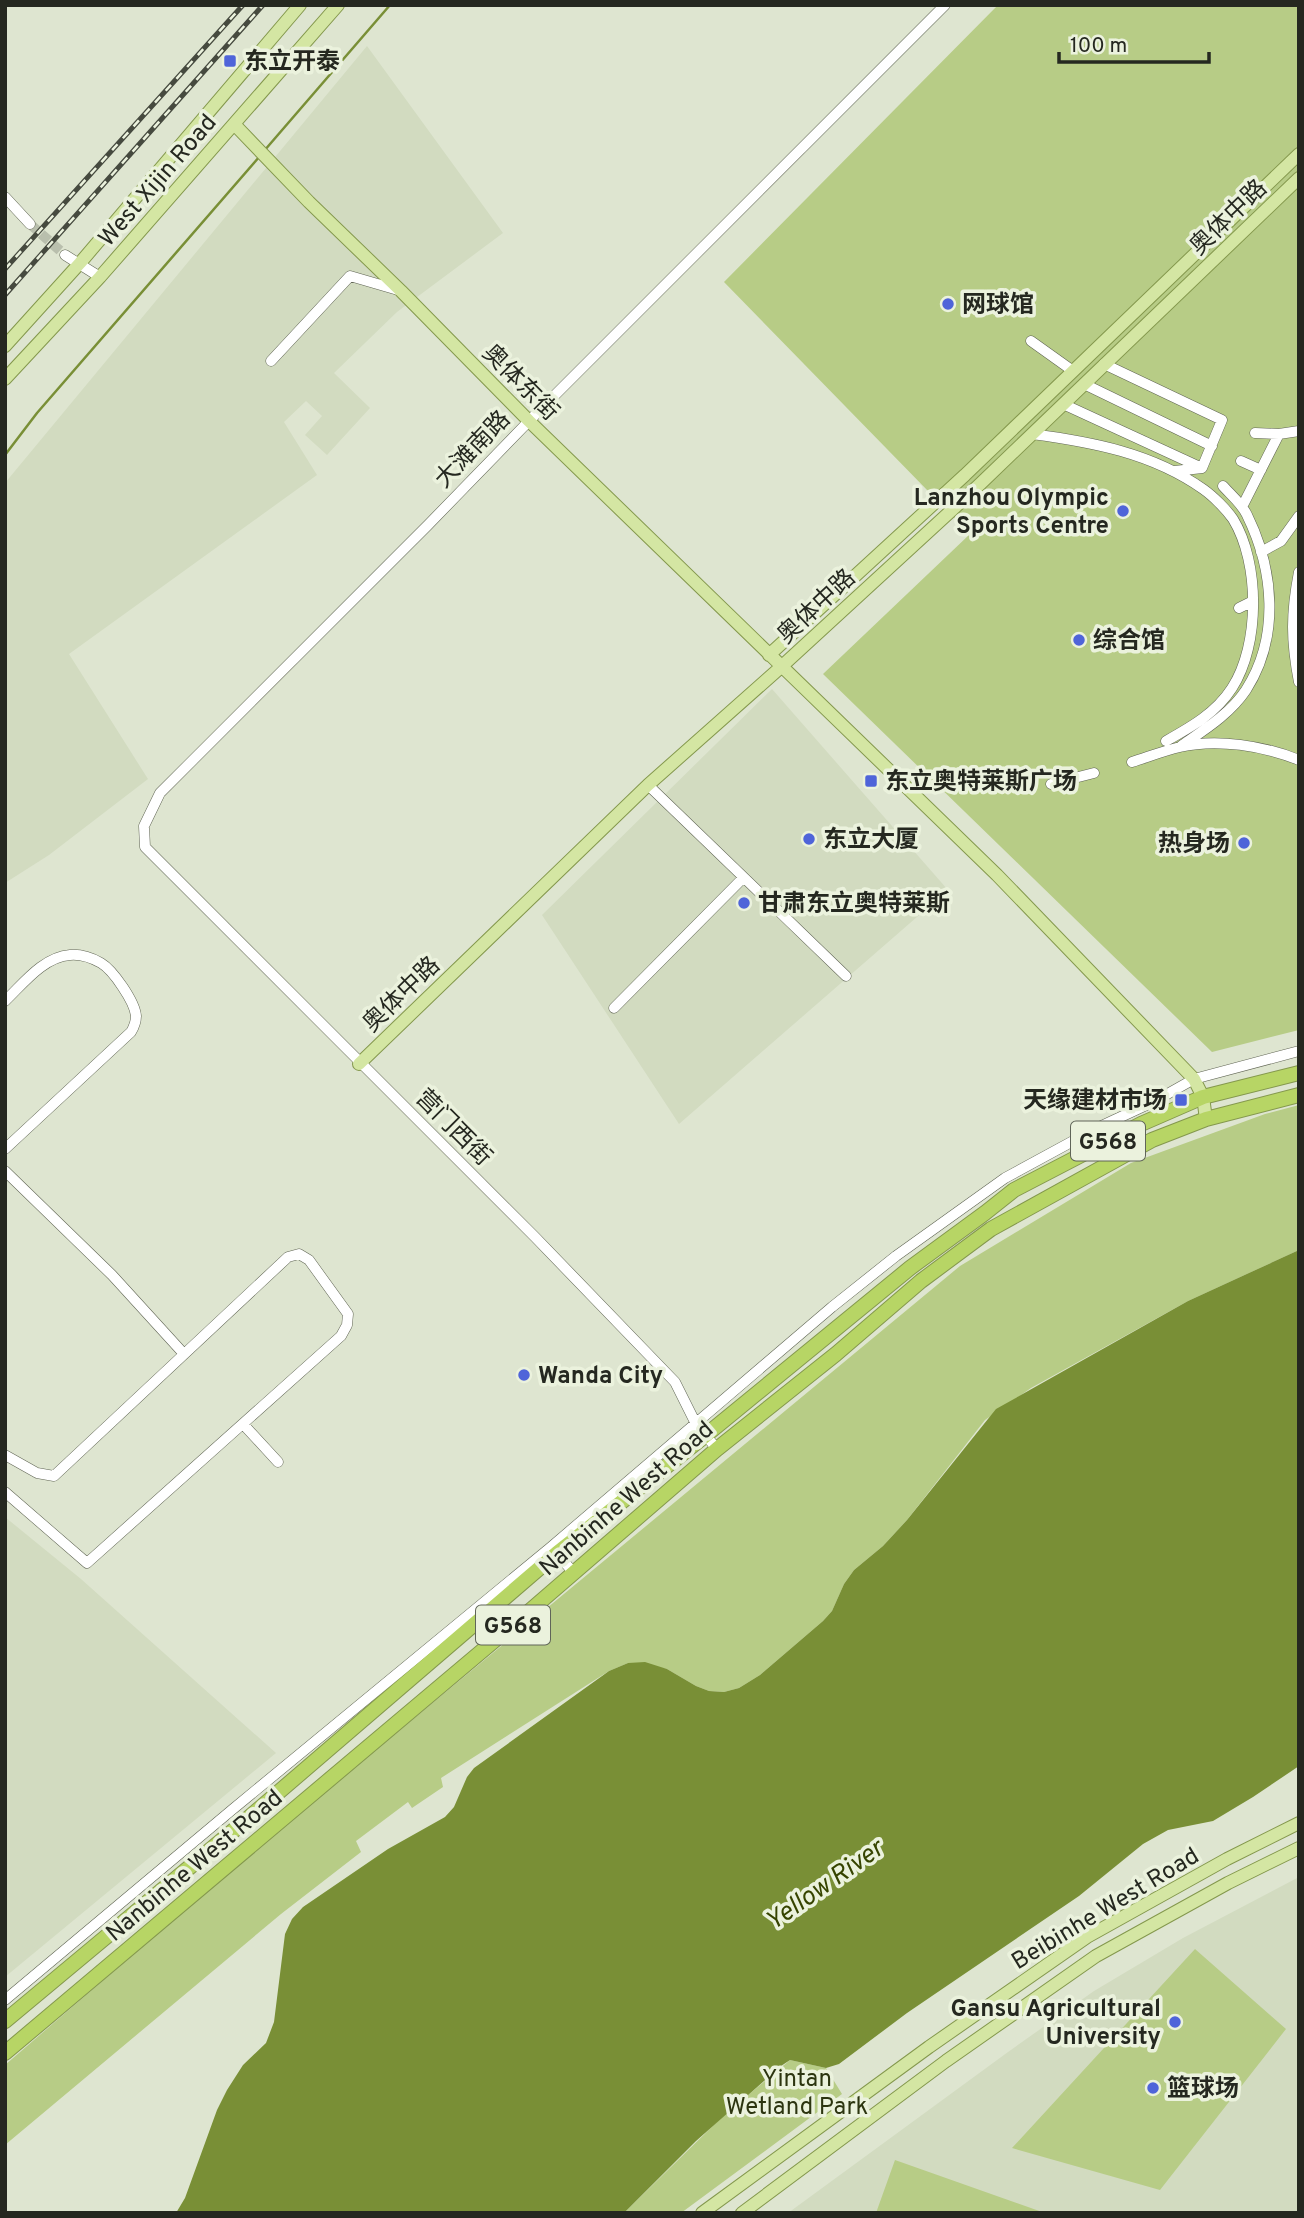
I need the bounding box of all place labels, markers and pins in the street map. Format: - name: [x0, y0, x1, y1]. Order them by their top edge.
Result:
- place label: 东立开泰: [244, 48, 340, 78]
- marker: 东立开泰: [222, 53, 238, 69]
- place label: 网球馆: [962, 291, 1034, 321]
- marker: 网球馆: [940, 296, 956, 312]
- place label: Lanzhou Olympic Sports Centre: [914, 484, 1109, 542]
- marker: Lanzhou Olympic Sports Centre: [1115, 503, 1131, 519]
- place label: 综合馆: [1093, 627, 1165, 657]
- marker: 综合馆: [1071, 632, 1087, 648]
- place label: 东立奥特莱斯广场: [885, 768, 1077, 798]
- marker: 东立奥特莱斯广场: [863, 773, 879, 789]
- place label: 东立大厦: [823, 826, 919, 856]
- place label: 热身场: [1158, 830, 1230, 860]
- marker: 东立大厦: [801, 831, 817, 847]
- marker: 热身场: [1236, 835, 1252, 851]
- place label: 甘肃东立奥特莱斯: [758, 890, 950, 920]
- marker: 甘肃东立奥特莱斯: [736, 895, 752, 911]
- place label: 天缘建材市场: [1023, 1087, 1167, 1117]
- marker: 天缘建材市场: [1173, 1092, 1189, 1108]
- place label: Wanda City: [538, 1362, 663, 1392]
- marker: Wanda City: [516, 1367, 532, 1383]
- place label: Gansu Agricultural University: [950, 1995, 1161, 2053]
- marker: Gansu Agricultural University: [1167, 2014, 1183, 2030]
- place label: 篮球场: [1167, 2075, 1239, 2105]
- marker: 篮球场: [1145, 2080, 1161, 2096]

